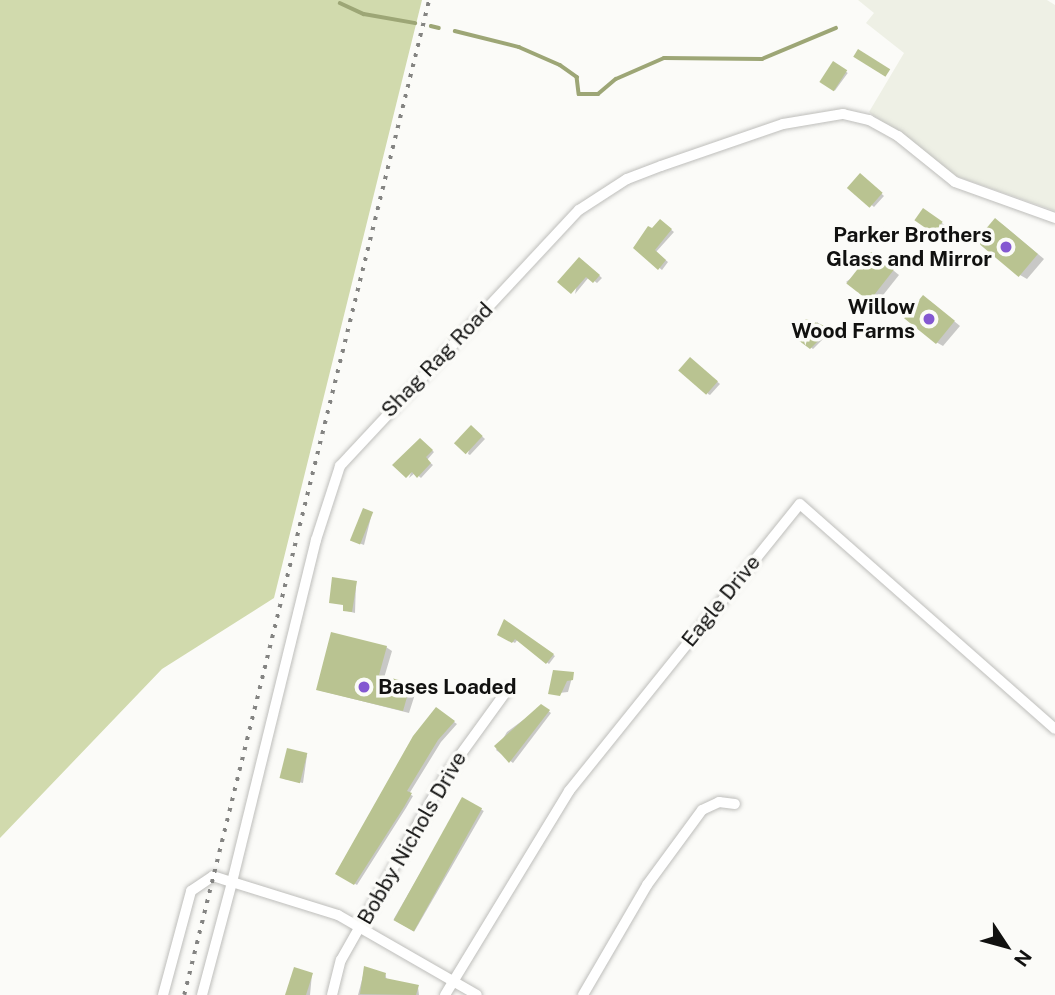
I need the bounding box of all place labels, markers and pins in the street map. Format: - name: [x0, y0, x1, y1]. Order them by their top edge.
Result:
- place label: Parker Brothers Glass and Mirror: [826, 222, 992, 272]
- marker: Parker Brothers Glass and Mirror: [998, 239, 1014, 255]
- place label: Willow Wood Farms: [791, 294, 915, 344]
- marker: Willow Wood Farms: [921, 311, 937, 327]
- place label: Bases Loaded: [378, 674, 517, 700]
- marker: Bases Loaded: [356, 679, 372, 695]

